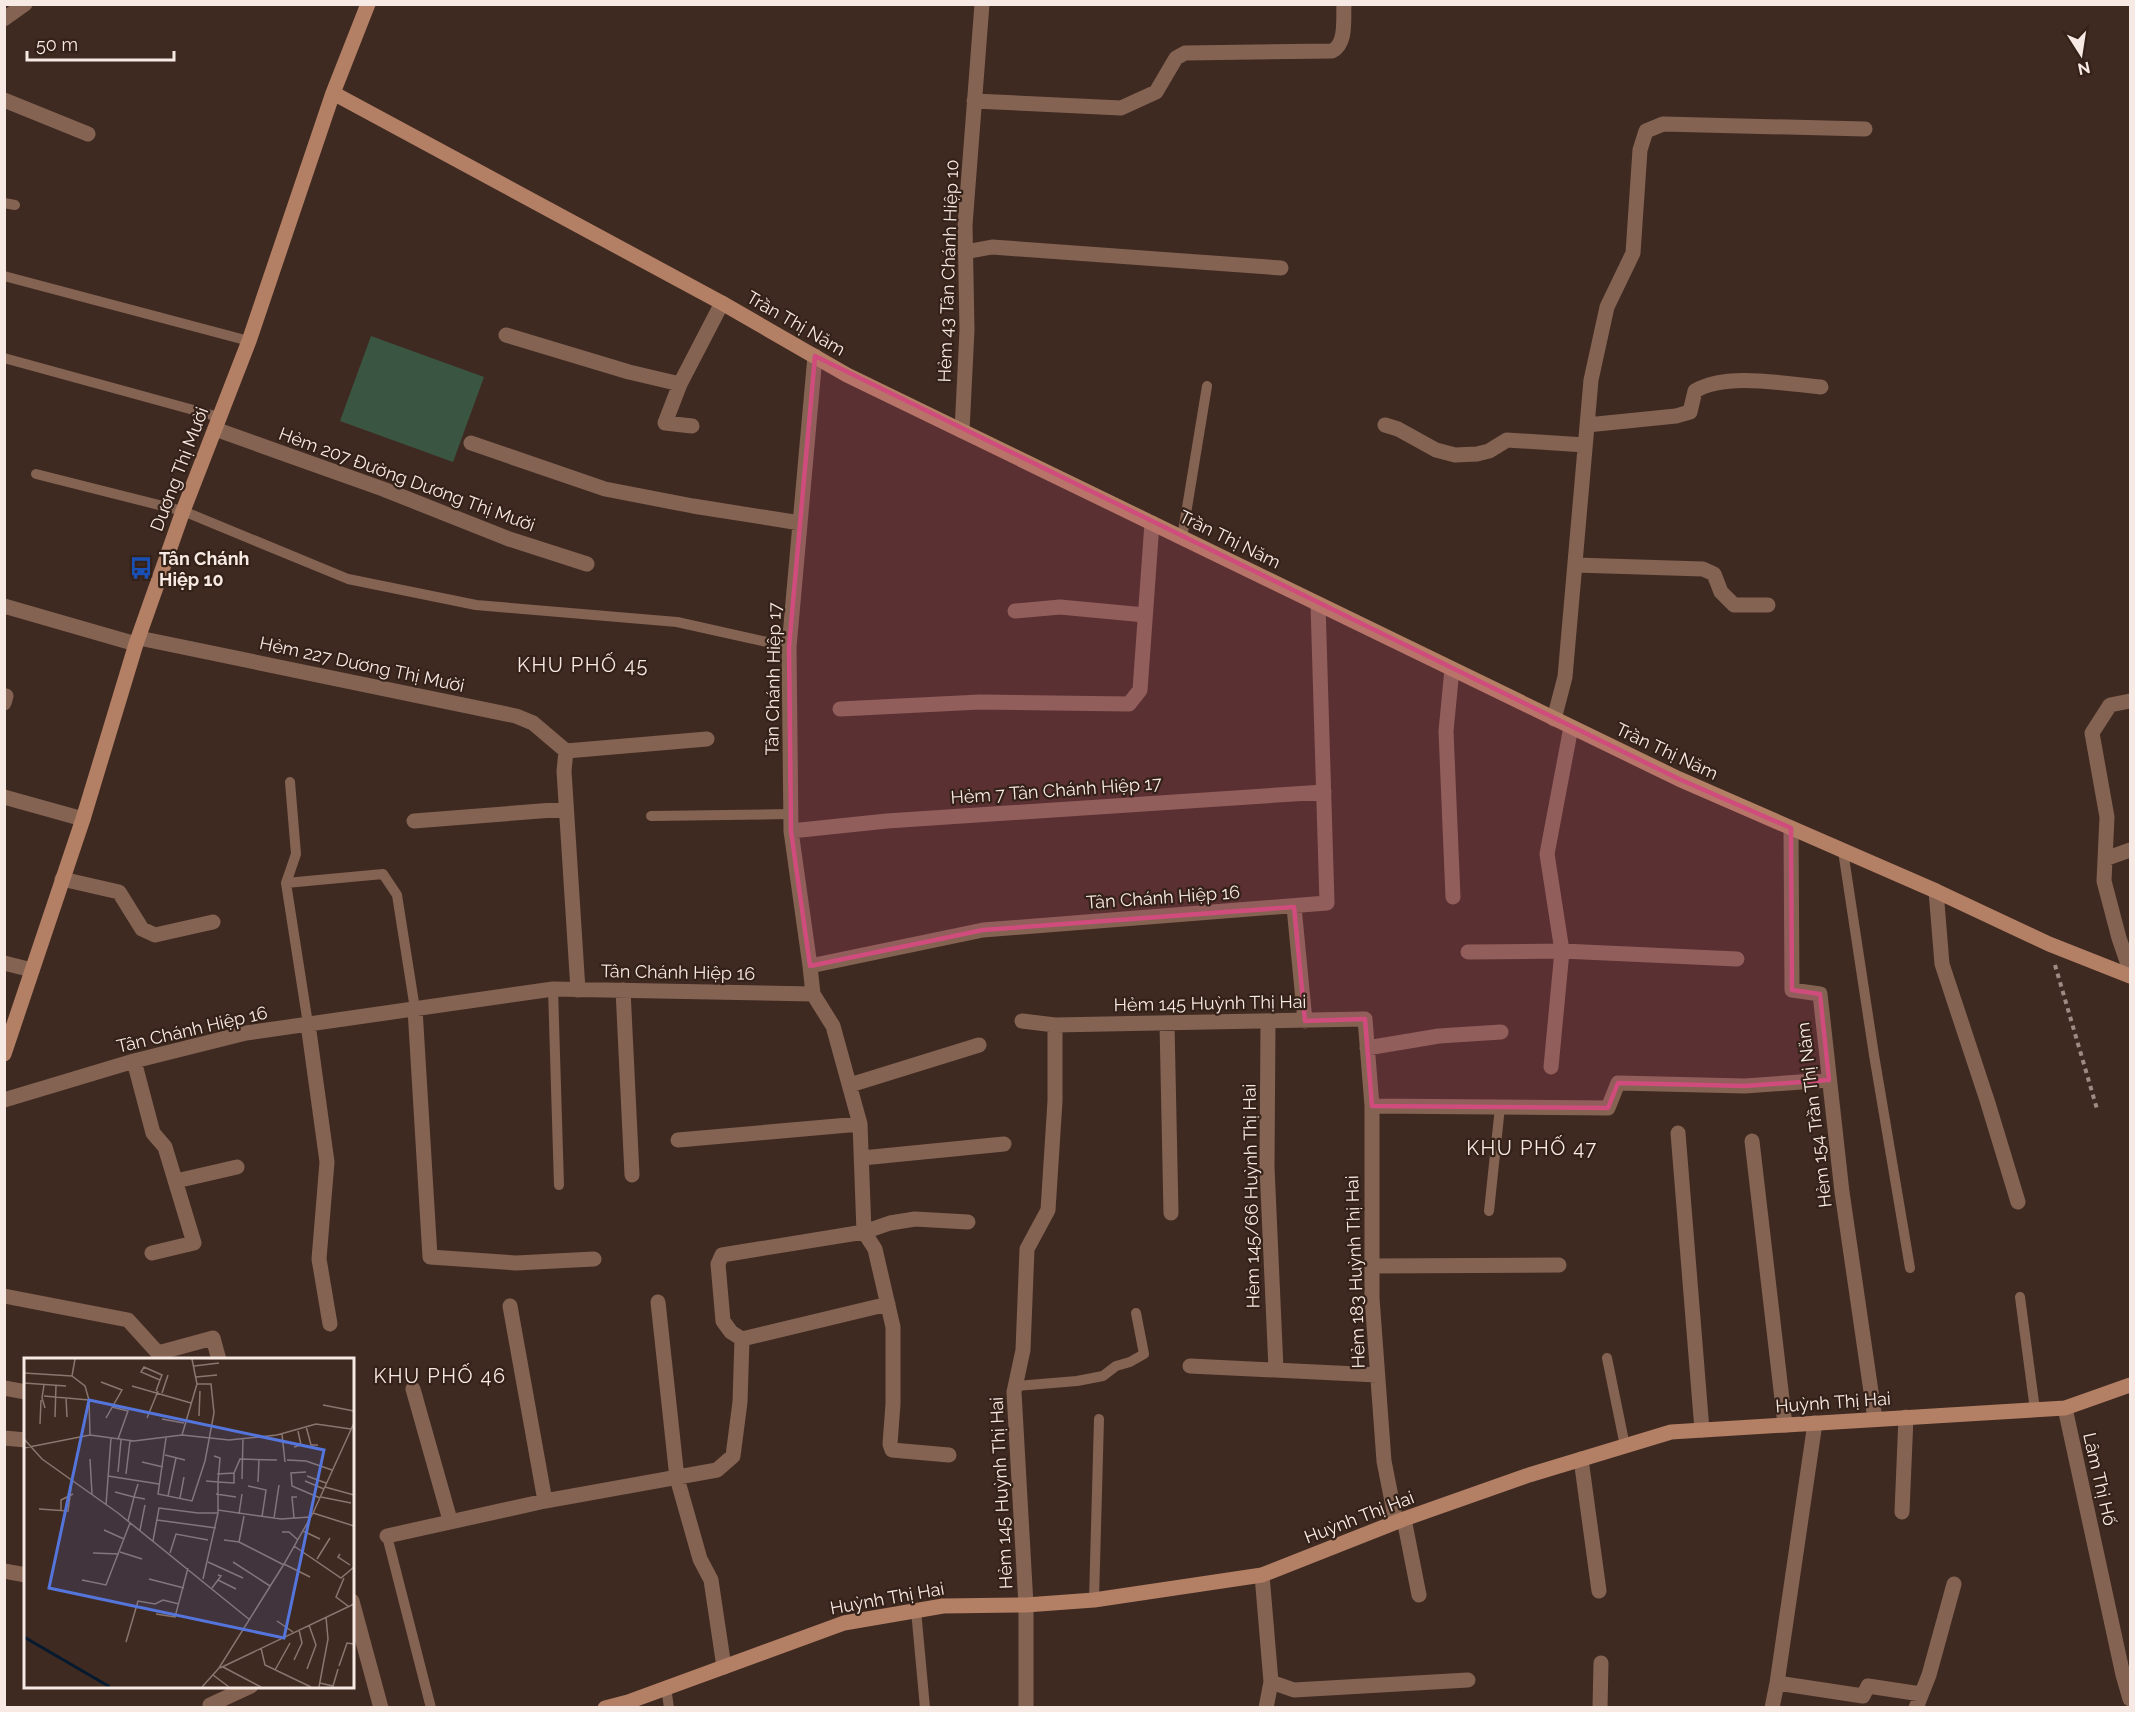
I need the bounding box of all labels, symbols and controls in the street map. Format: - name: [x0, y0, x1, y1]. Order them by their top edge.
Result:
- scale bar: [27, 24, 174, 62]
- north arrow: [2051, 24, 2111, 84]
- text: 50 m: [36, 34, 78, 55]
- text: N: [2076, 58, 2092, 79]
- street label: Hẻm 43 Tân Chánh Hiệp 10: [934, 159, 962, 383]
- street label: Trần Thị Năm: [743, 286, 849, 360]
- street label: Dương Thị Mười: [146, 404, 212, 534]
- street label: Hẻm 207 Đường Dương Thị Mười: [276, 423, 538, 535]
- street label: Trần Thị Năm: [1176, 505, 1284, 573]
- place label: Tân Chánh Hiệp 10: [159, 548, 249, 590]
- bus stop icon: Tân Chánh Hiệp 10: [128, 555, 154, 581]
- street label: Tân Chánh Hiệp 17: [761, 602, 785, 756]
- street label: Hẻm 227 Dương Thị Mười: [258, 632, 466, 696]
- district label: KHU PHỐ 45: [517, 652, 649, 677]
- street label: Trần Thị Năm: [1613, 718, 1721, 784]
- street label: Hẻm 7 Tân Chánh Hiệp 17: [950, 772, 1163, 808]
- street label: Tân Chánh Hiệp 16: [1085, 881, 1241, 913]
- street label: Tân Chánh Hiệp 16: [601, 960, 755, 984]
- street label: Hẻm 145 Huỳnh Thị Hai: [1114, 991, 1306, 1015]
- street label: Tân Chánh Hiệp 16: [114, 1001, 270, 1057]
- street label: Hẻm 154 Trần Thị Năm: [1792, 1021, 1836, 1209]
- street label: Hẻm 145/66 Huỳnh Thị Hai: [1239, 1083, 1263, 1309]
- district label: KHU PHỐ 47: [1466, 1135, 1598, 1160]
- street label: Hẻm 183 Huỳnh Thị Hai: [1341, 1175, 1369, 1369]
- inset map: [24, 1358, 354, 1688]
- district label: KHU PHỐ 46: [373, 1363, 507, 1388]
- street label: Huỳnh Thị Hai: [1775, 1387, 1891, 1417]
- street label: Hẻm 145 Huỳnh Thị Hai: [985, 1396, 1017, 1590]
- street label: Lâm Thị Hố: [2079, 1430, 2121, 1528]
- street label: Huỳnh Thị Hai: [1301, 1486, 1417, 1548]
- street label: Huỳnh Thị Hai: [828, 1578, 946, 1618]

